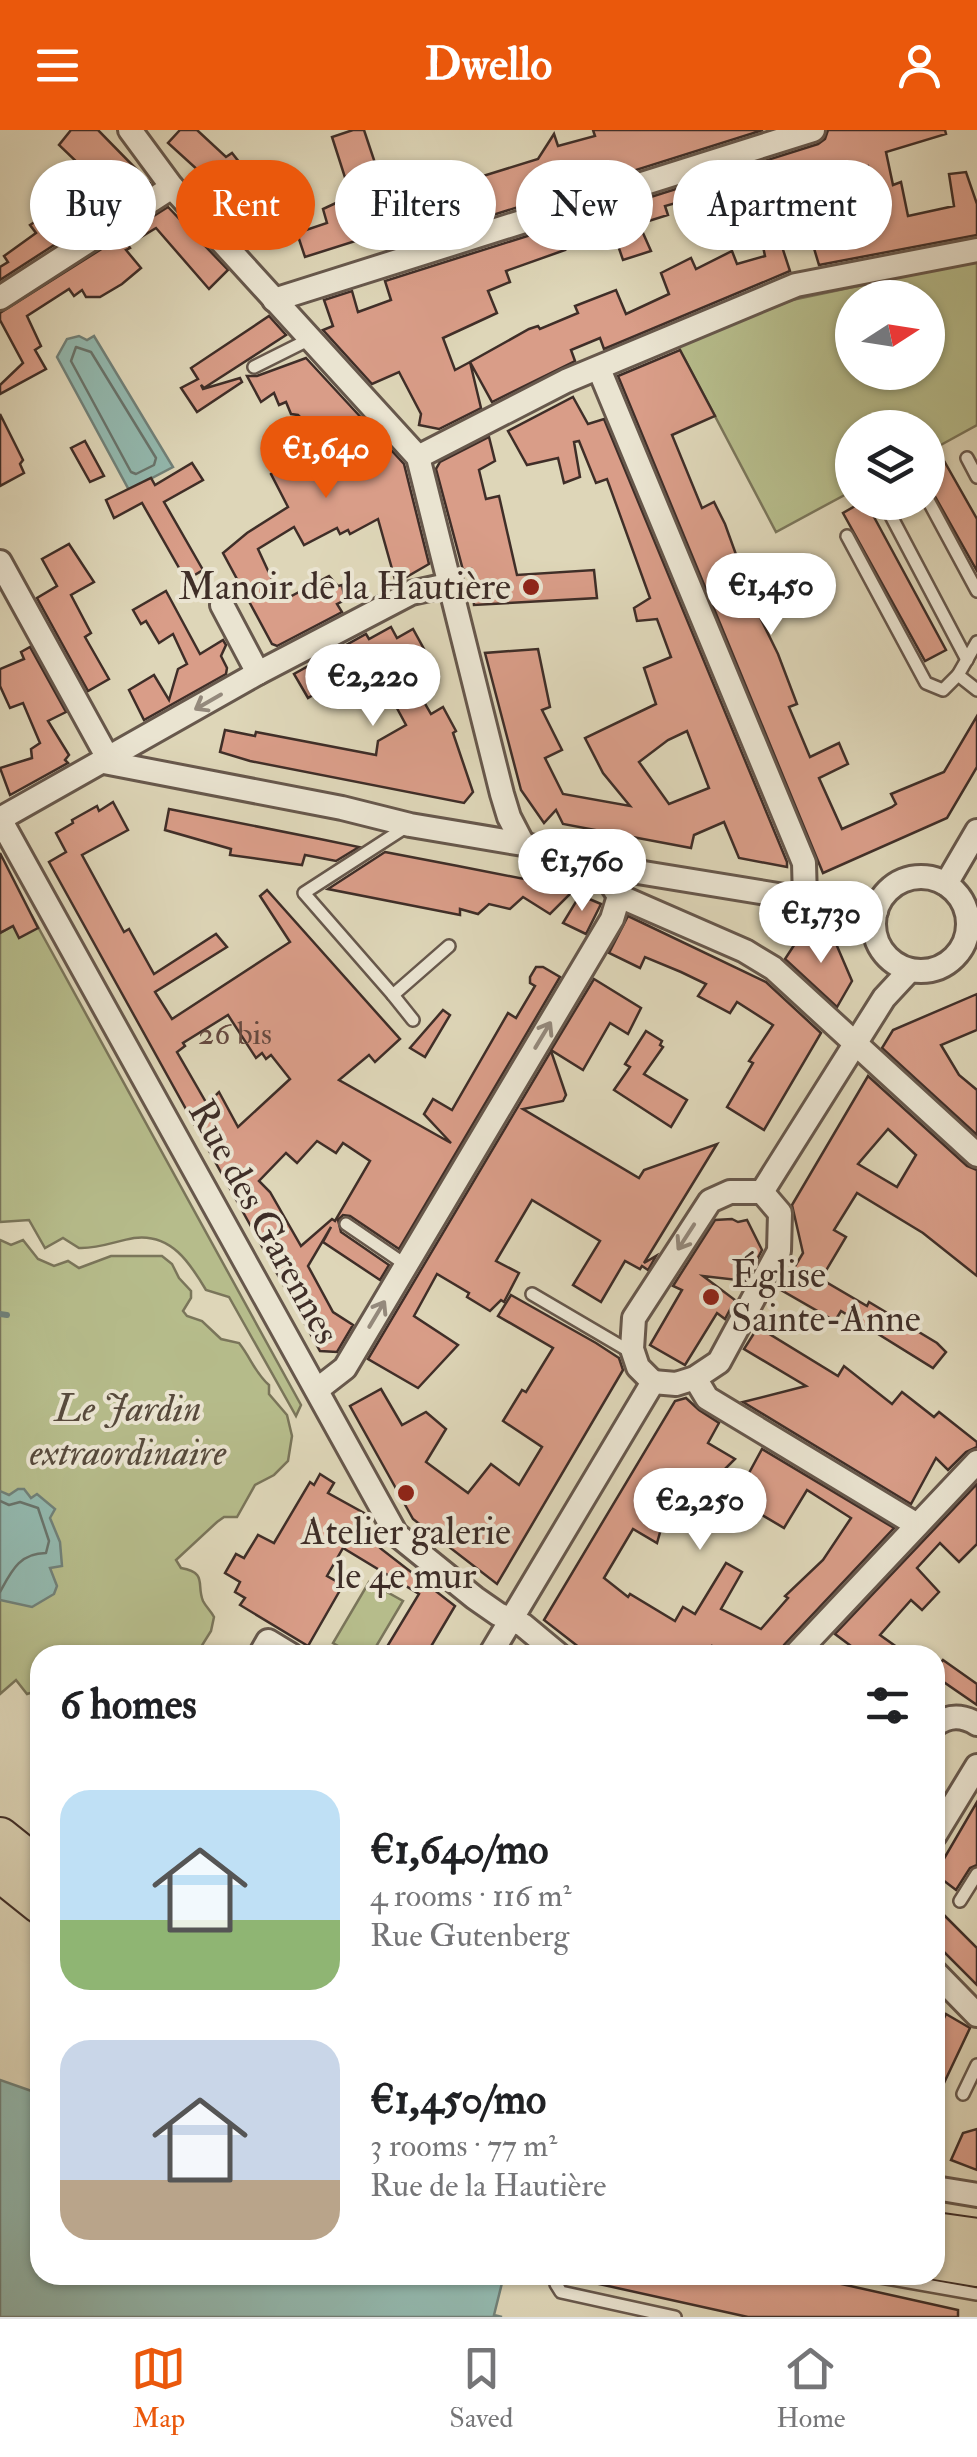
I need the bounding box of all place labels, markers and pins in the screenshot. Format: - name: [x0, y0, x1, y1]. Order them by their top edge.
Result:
- pin: €1,640: [245, 416, 407, 501]
- pin: €1,450: [690, 553, 852, 638]
- place label: Manoir de la Hautière: [179, 563, 511, 611]
- marker: Manoir de la Hautière: [520, 576, 542, 598]
- pin: €2,220: [292, 644, 454, 729]
- pin: €1,760: [501, 829, 663, 914]
- pin: €1,730: [740, 881, 902, 966]
- place label: Église Sainte-Anne: [731, 1250, 921, 1343]
- marker: Église Sainte-Anne: [700, 1286, 722, 1308]
- pin: €2,250: [619, 1468, 781, 1553]
- marker: Atelier galerie le 4e mur: [395, 1482, 417, 1504]
- place label: Atelier galerie le 4e mur: [300, 1508, 511, 1600]

